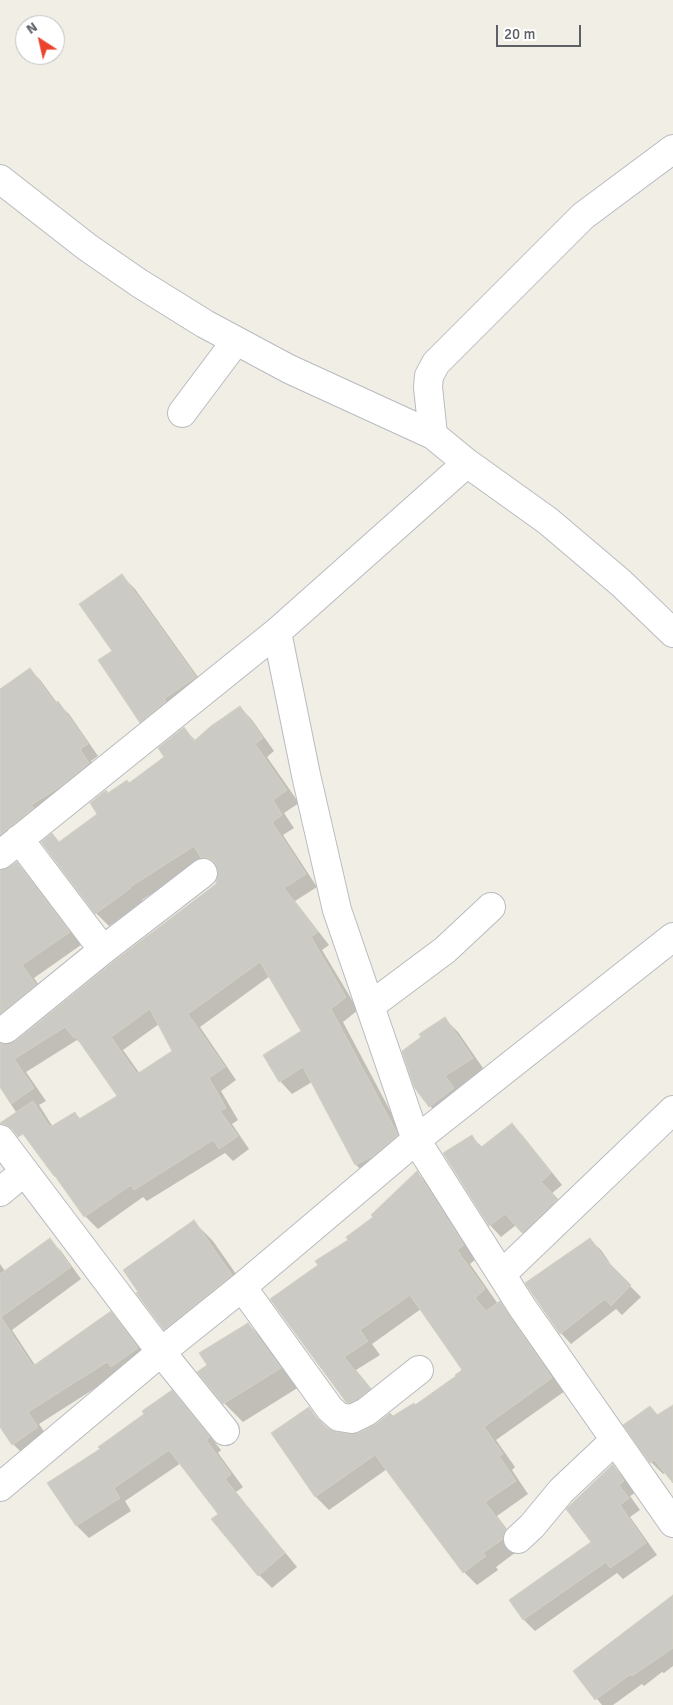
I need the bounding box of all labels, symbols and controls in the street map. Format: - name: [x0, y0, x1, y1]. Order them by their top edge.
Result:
- north arrow: [15, 15, 65, 65]
- scale bar: [498, 15, 583, 47]
- text: N: [23, 18, 41, 38]
- text: 20 m: [504, 25, 535, 43]

